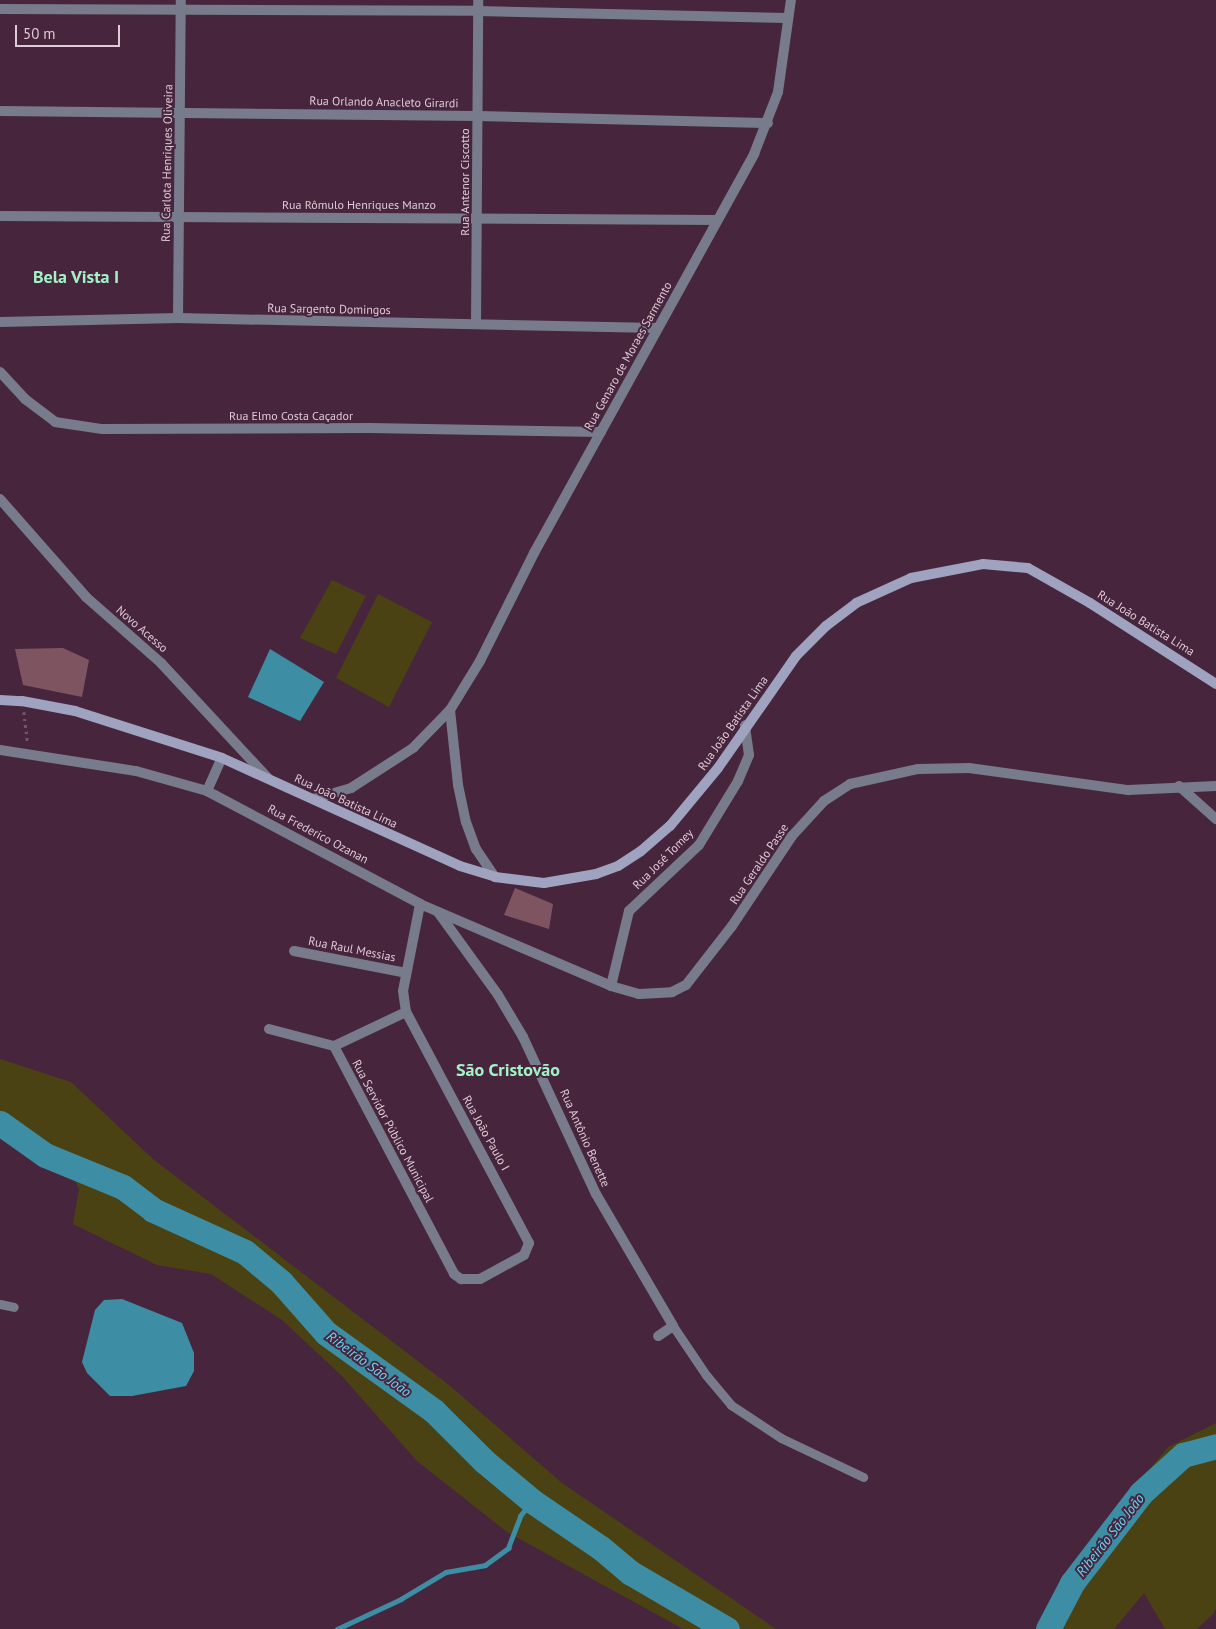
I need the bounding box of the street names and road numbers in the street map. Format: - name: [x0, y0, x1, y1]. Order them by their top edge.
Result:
- street label: Rua Carlota Henriques Oliveira: [158, 84, 176, 242]
- street label: Rua Orlando Anacleto Girardi: [309, 93, 459, 111]
- street label: Rua Antenor Ciscotto: [458, 128, 472, 236]
- street label: Rua Rômulo Henriques Manzo: [282, 198, 436, 212]
- street label: Rua Genaro de Moraes Sarmento: [581, 279, 675, 433]
- street label: Rua Sargento Domingos: [267, 301, 391, 317]
- street label: Rua Elmo Costa Caçador: [229, 409, 353, 423]
- street label: Rua João Batista Lima: [1095, 587, 1197, 659]
- street label: Novo Acesso: [113, 602, 171, 656]
- street label: Rua João Batista Lima: [695, 673, 771, 773]
- street label: Rua João Batista Lima: [292, 771, 400, 831]
- street label: Rua Frederico Ozanan: [265, 801, 371, 867]
- street label: Rua Geraldo Passe: [727, 821, 791, 907]
- street label: Rua José Tomey: [630, 826, 696, 892]
- street label: Rua Raul Messias: [307, 933, 397, 965]
- street label: Rua Servidor Público Municipal: [349, 1057, 437, 1205]
- street label: Rua Antônio Benette: [557, 1087, 613, 1189]
- street label: Rua João Paulo I: [459, 1093, 513, 1173]

